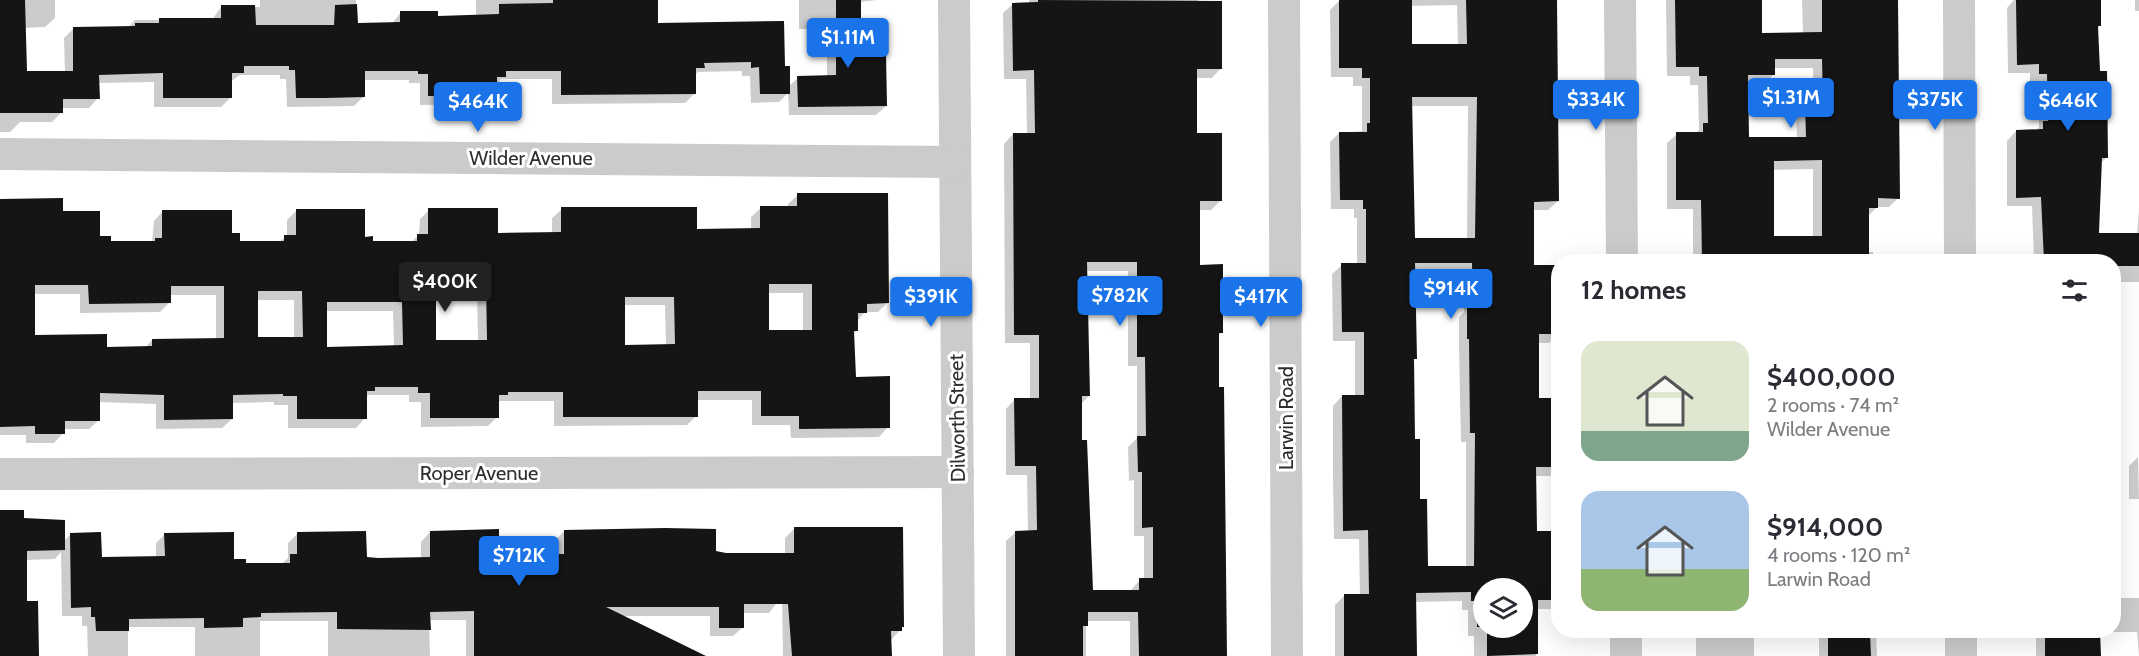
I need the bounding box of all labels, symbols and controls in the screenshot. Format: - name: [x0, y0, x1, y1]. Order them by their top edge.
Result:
- pin: $1.11M: [799, 18, 897, 69]
- text: $1.11M: [821, 25, 875, 49]
- pin: $1.31M: [1742, 78, 1840, 129]
- pin: $334K: [1554, 80, 1638, 131]
- pin: $375K: [1893, 80, 1977, 131]
- pin: $646K: [2026, 81, 2110, 132]
- pin: $464K: [436, 82, 520, 133]
- text: $1.31M: [1762, 85, 1820, 109]
- text: $334K: [1567, 87, 1625, 111]
- text: $375K: [1907, 87, 1963, 111]
- text: $646K: [2038, 88, 2098, 112]
- text: $464K: [448, 89, 508, 113]
- street label: Wilder Avenue: [469, 146, 593, 170]
- pin: $400K: [403, 262, 487, 313]
- text: $400K: [413, 269, 477, 293]
- pin: $914K: [1409, 269, 1493, 320]
- text: 12 homes: [1581, 274, 1686, 306]
- icon: filters: [2058, 274, 2091, 307]
- pin: $782K: [1078, 276, 1162, 327]
- text: $914K: [1423, 276, 1479, 300]
- pin: $391K: [889, 277, 973, 328]
- pin: $417K: [1219, 277, 1303, 328]
- text: $782K: [1092, 283, 1149, 307]
- text: $391K: [904, 284, 958, 308]
- text: $417K: [1234, 284, 1288, 308]
- street label: Dilworth Street: [944, 353, 970, 482]
- text: $400,000: [1767, 361, 1896, 393]
- icon: home: [1629, 365, 1701, 437]
- street label: Larwin Road: [1274, 366, 1298, 470]
- text: 2 rooms · 74 m²: [1767, 393, 1899, 417]
- text: Wilder Avenue: [1767, 417, 1890, 441]
- street label: Roper Avenue: [420, 461, 538, 485]
- text: $914,000: [1767, 511, 1883, 543]
- icon: home: [1629, 515, 1701, 587]
- pin: $712K: [477, 536, 561, 587]
- text: $712K: [493, 543, 545, 567]
- text: 4 rooms · 120 m²: [1767, 543, 1910, 567]
- text: Larwin Road: [1767, 567, 1871, 591]
- map controls: [1473, 578, 1533, 638]
- button: layers: [1473, 578, 1533, 638]

